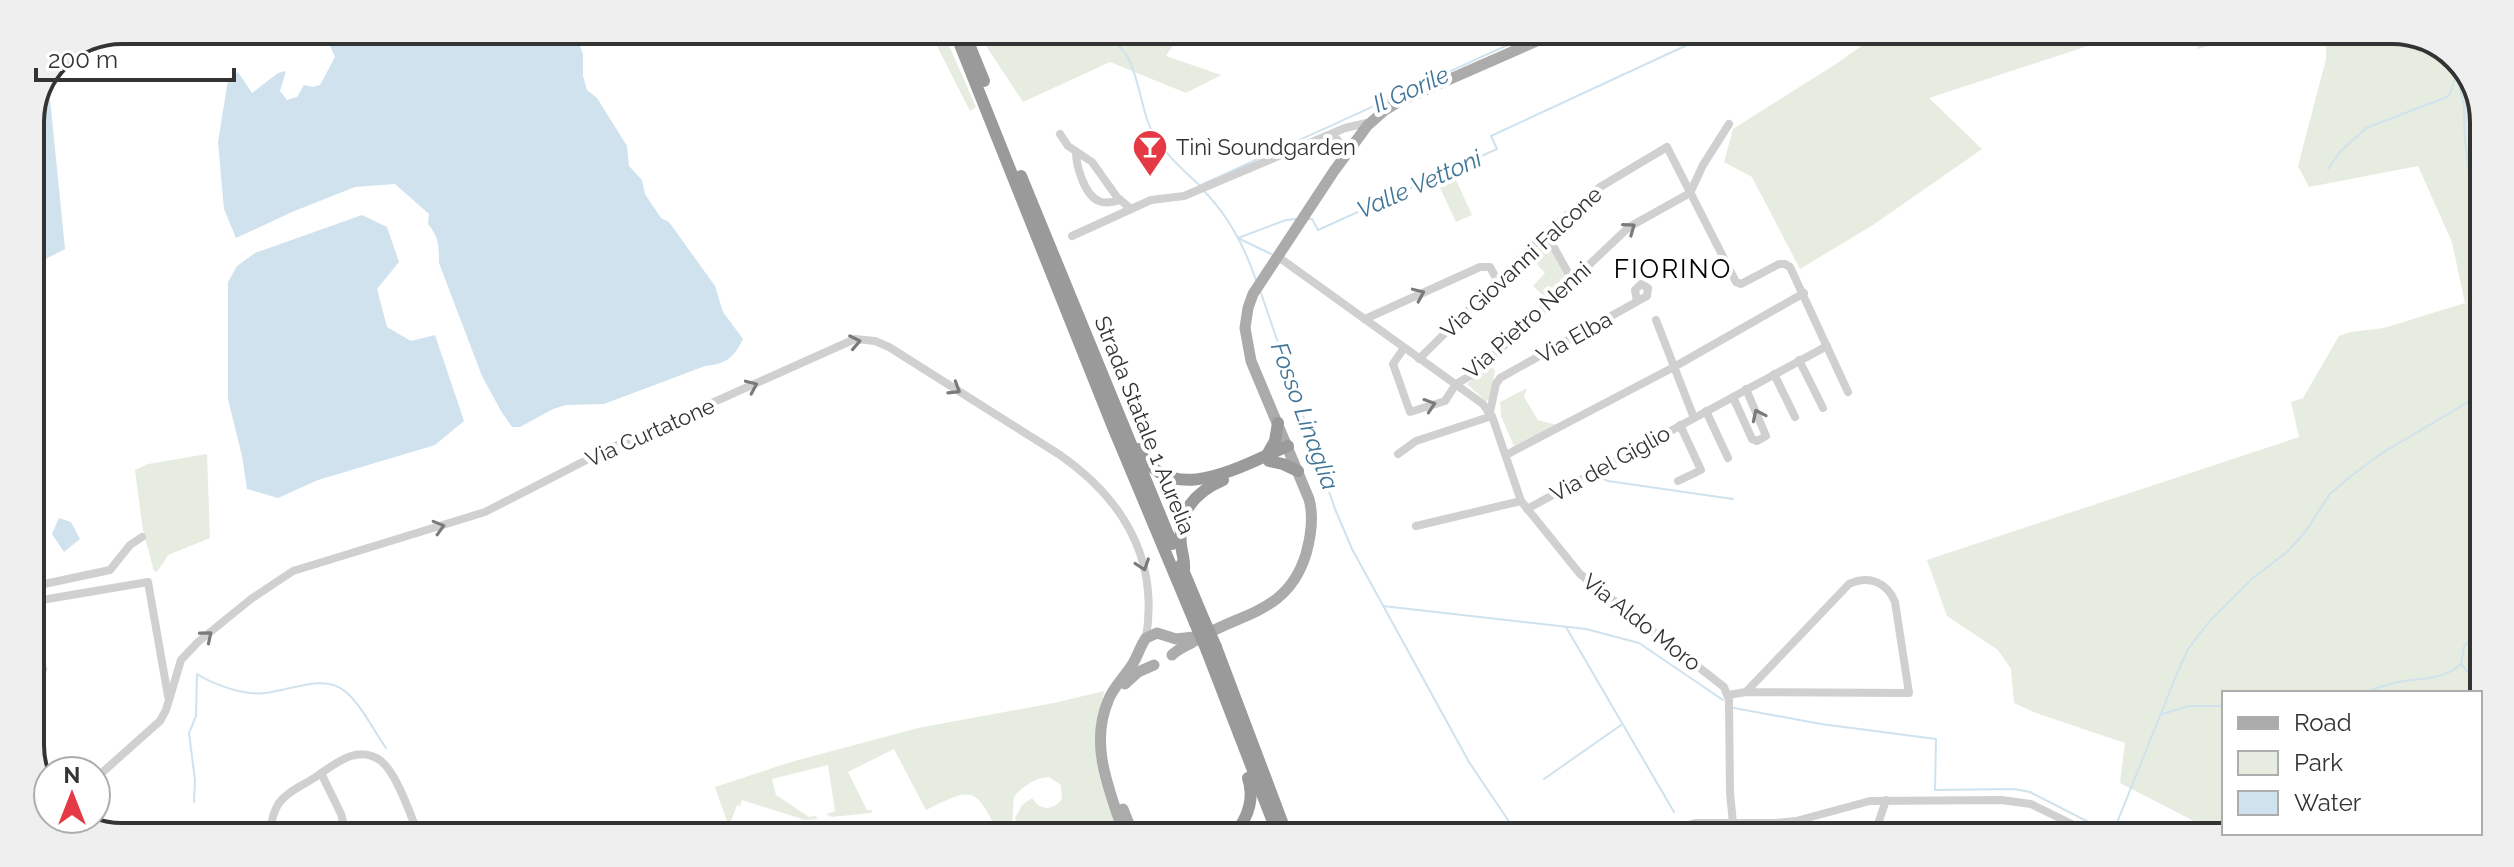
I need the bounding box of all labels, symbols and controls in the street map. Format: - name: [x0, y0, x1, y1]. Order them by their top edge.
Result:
- scale bar: [36, 32, 234, 82]
- text: 200 m: [48, 45, 118, 74]
- water label: Il Gorile: [1368, 59, 1454, 119]
- bar icon: Tinì Soundgarden: [1131, 128, 1169, 178]
- place label: Tinì Soundgarden: [1176, 134, 1356, 160]
- water label: Valle Vettoni: [1352, 143, 1487, 224]
- street label: Via Giovanni Falcone: [1435, 181, 1607, 343]
- one-way arrow: [1621, 224, 1636, 238]
- district label: FIORINO: [1614, 254, 1732, 284]
- street label: Via Pietro Nenni: [1458, 256, 1596, 384]
- one-way arrow: [1411, 288, 1426, 304]
- street label: Via Elba: [1532, 306, 1616, 368]
- street label: Strada Statale 1 Aurelia: [1089, 312, 1201, 538]
- one-way arrow: [849, 335, 862, 352]
- water label: Fosso Linaglia: [1265, 338, 1345, 494]
- one-way arrow: [946, 379, 961, 394]
- one-way arrow: [743, 380, 758, 396]
- street label: Via Curtatone: [581, 392, 719, 472]
- one-way arrow: [1422, 399, 1436, 415]
- one-way arrow: [1752, 409, 1768, 424]
- street label: Via del Giglio: [1546, 419, 1674, 507]
- one-way arrow: [431, 520, 445, 536]
- one-way arrow: [1133, 557, 1149, 571]
- street label: Via Aldo Moro: [1578, 568, 1706, 676]
- one-way arrow: [197, 631, 212, 646]
- legend: [2222, 691, 2482, 835]
- text: Road: [2294, 708, 2352, 737]
- text: Park: [2294, 748, 2343, 777]
- north arrow: [32, 755, 112, 835]
- text: N: [64, 762, 80, 788]
- text: Water: [2294, 788, 2362, 817]

